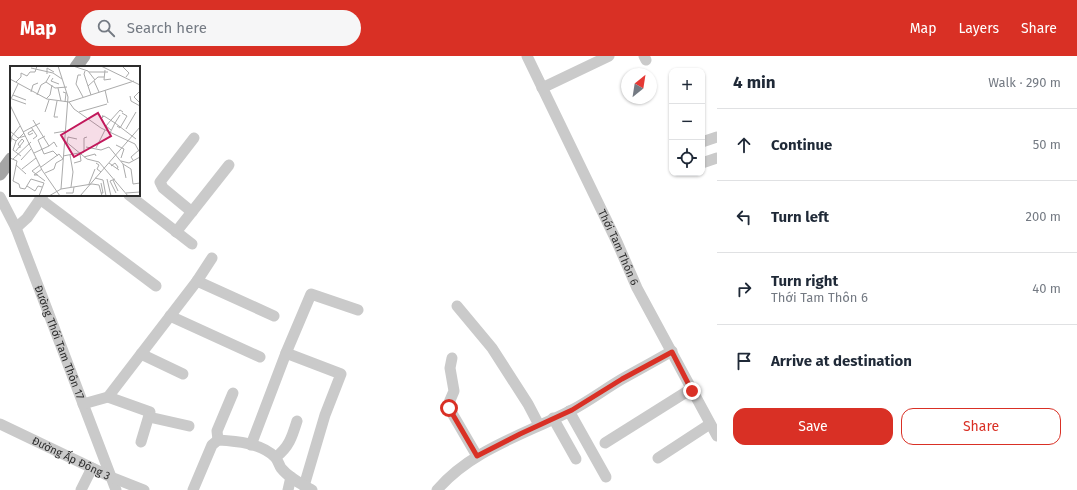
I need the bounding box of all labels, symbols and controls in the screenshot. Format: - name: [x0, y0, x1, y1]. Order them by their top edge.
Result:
- search box: [81, 10, 361, 46]
- text: Map: [20, 17, 57, 40]
- icon: search: [95, 17, 117, 39]
- text: Search here: [127, 19, 207, 37]
- text: Map: [910, 20, 936, 37]
- text: Layers: [958, 20, 999, 37]
- text: Share: [1021, 20, 1057, 37]
- inset map: [10, 66, 140, 196]
- north arrow: [621, 68, 657, 104]
- map controls: [669, 68, 705, 176]
- button: +: [669, 68, 705, 104]
- text: 4 min: [733, 72, 776, 93]
- text: Walk · 290 m: [988, 75, 1061, 90]
- button: −: [669, 104, 705, 140]
- icon: ahead: [733, 134, 755, 156]
- text: Continue: [771, 136, 832, 154]
- text: 50 m: [1033, 137, 1061, 152]
- button: locate: [669, 140, 705, 176]
- icon: left: [733, 206, 755, 228]
- street label: Thới Tam Thôn 6: [595, 207, 641, 287]
- text: Turn left: [771, 208, 829, 226]
- text: 200 m: [1025, 209, 1061, 224]
- text: Turn right: [771, 272, 838, 290]
- icon: right: [733, 278, 755, 300]
- text: 40 m: [1032, 281, 1061, 296]
- street label: Đường Thới Tam Thôn 17: [31, 283, 87, 401]
- text: Thới Tam Thôn 6: [771, 290, 868, 305]
- icon: arrive: [733, 350, 755, 372]
- text: Arrive at destination: [771, 352, 912, 370]
- route end: [683, 382, 701, 400]
- route start: [440, 399, 458, 417]
- button: Save: [733, 408, 893, 445]
- button: Share: [901, 408, 1061, 445]
- street label: Đường Ấp Đông 3: [30, 434, 112, 483]

